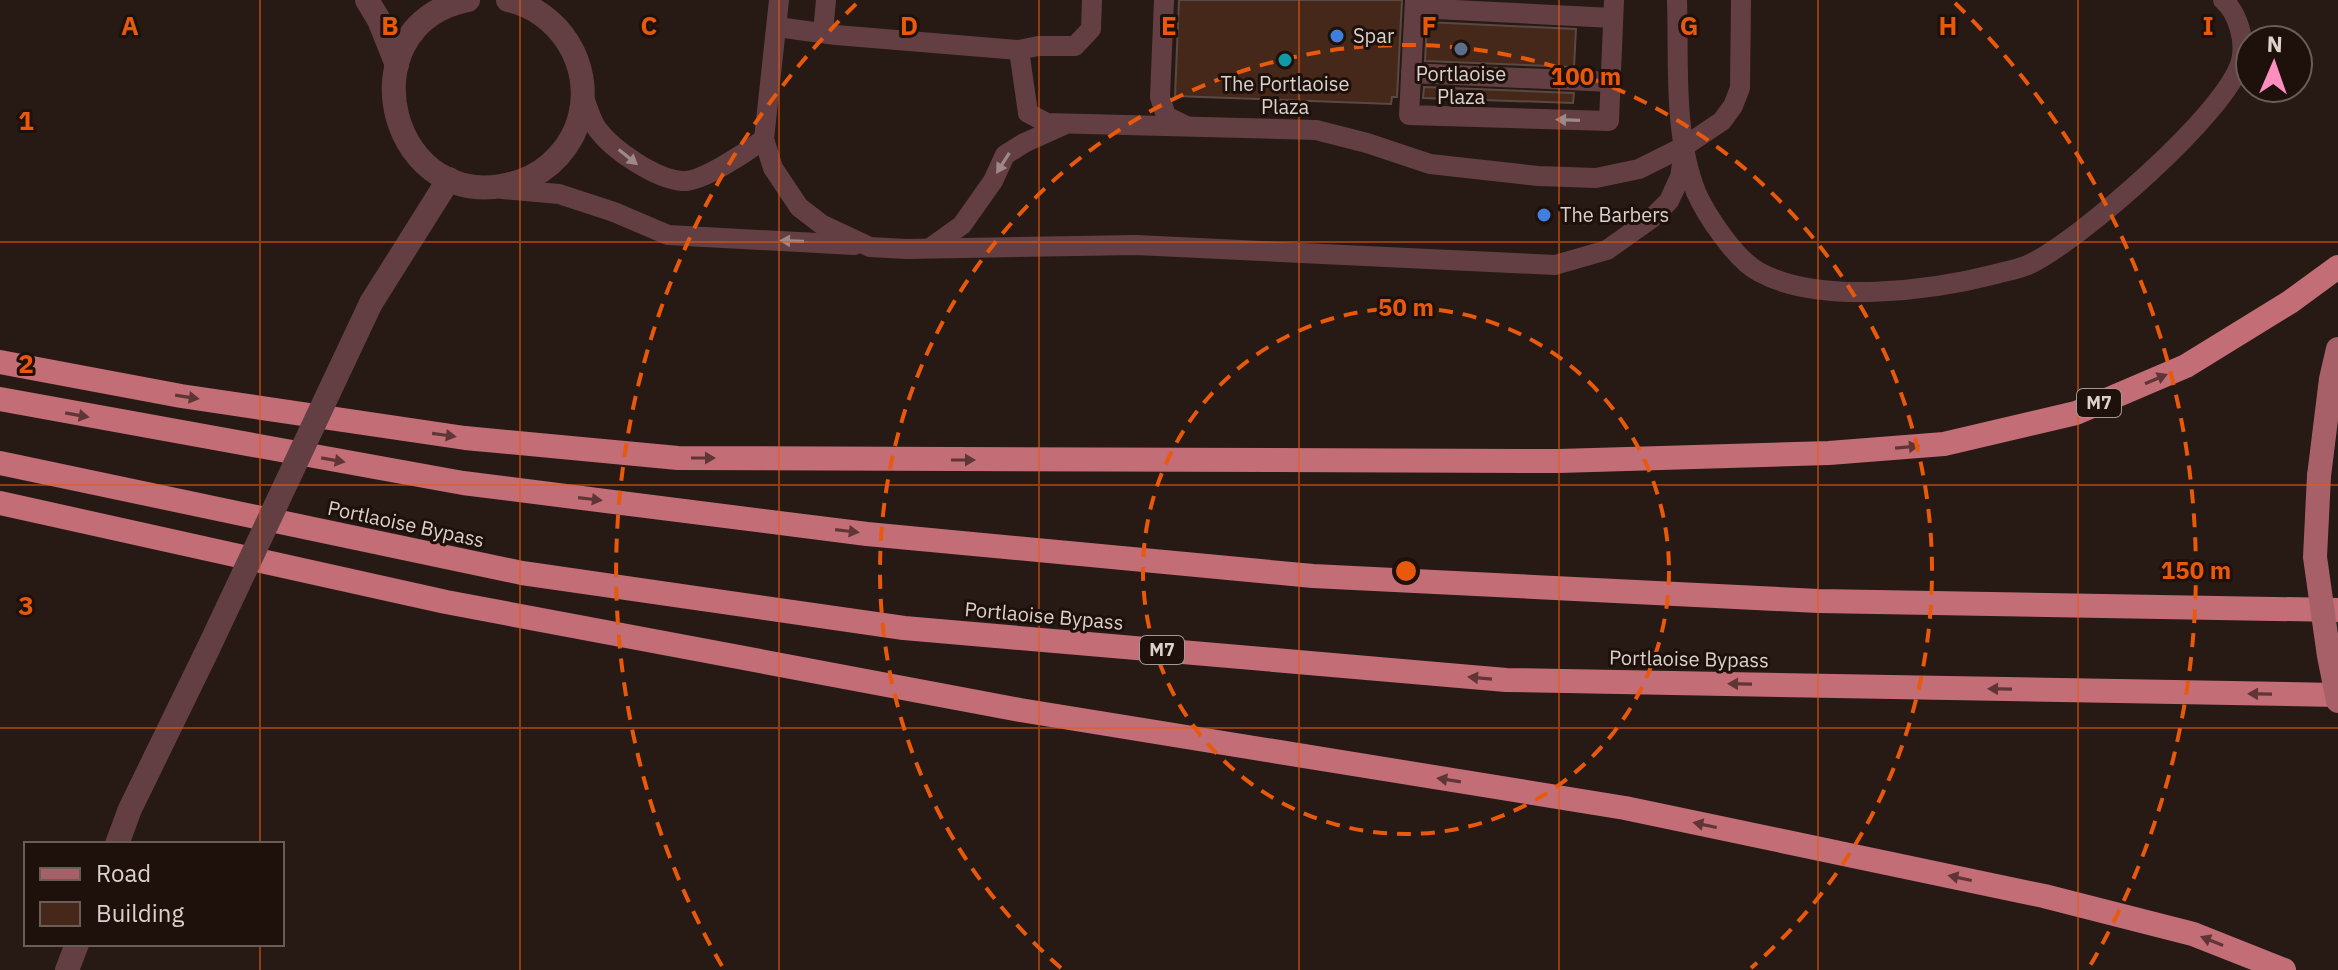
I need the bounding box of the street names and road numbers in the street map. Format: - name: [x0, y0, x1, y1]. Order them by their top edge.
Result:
- road number: M7: [2077, 389, 2121, 417]
- street label: Portlaoise Bypass: [325, 494, 487, 553]
- street label: Portlaoise Bypass: [963, 595, 1125, 636]
- road number: M7: [1140, 636, 1184, 664]
- street label: Portlaoise Bypass: [1609, 644, 1769, 673]

